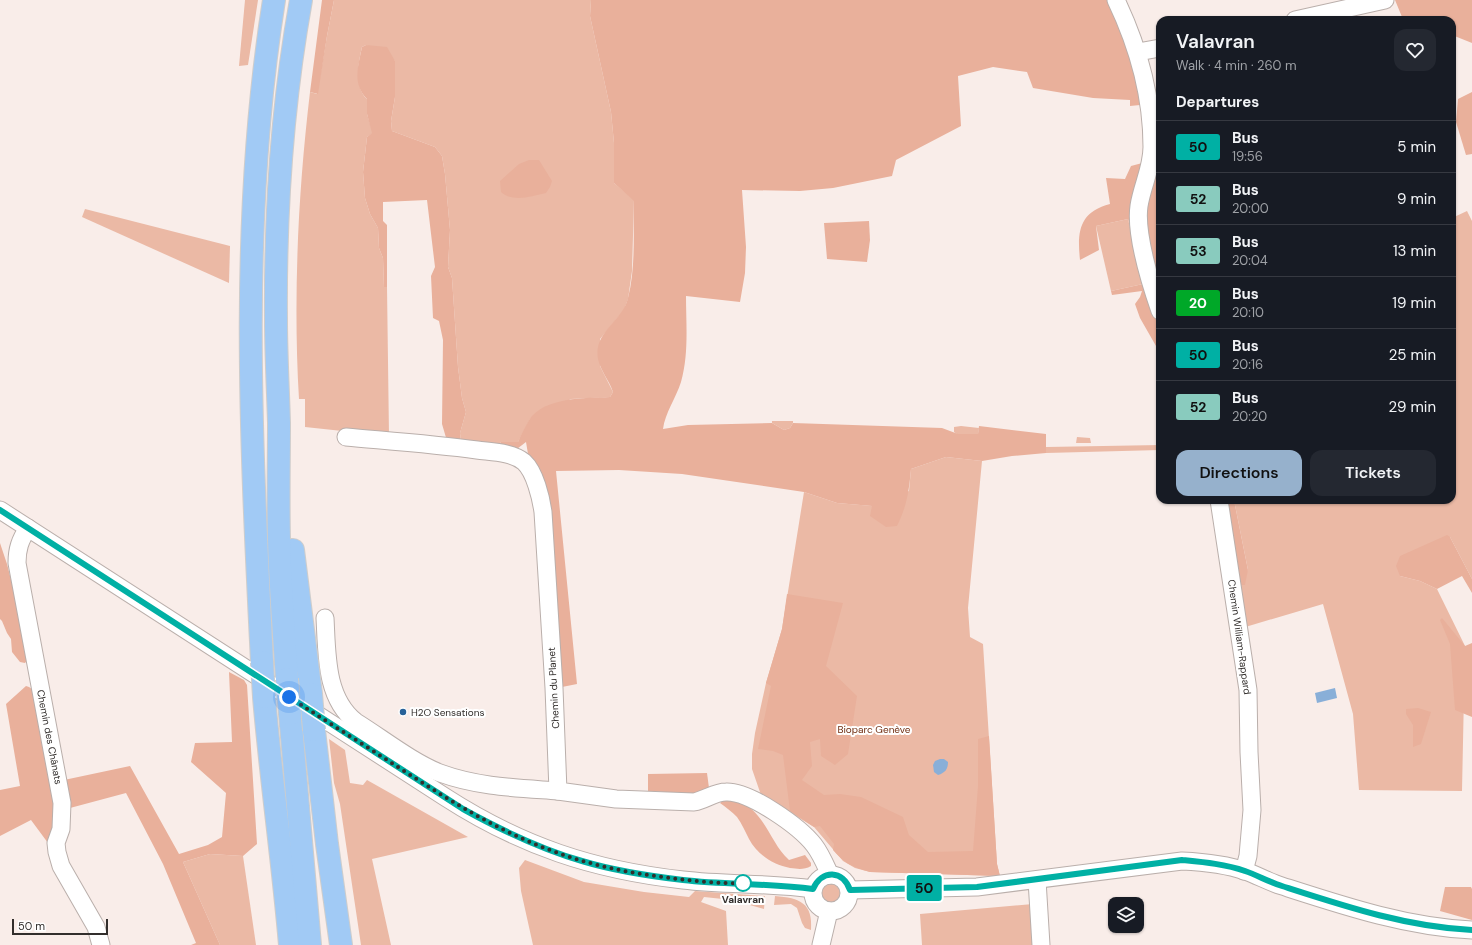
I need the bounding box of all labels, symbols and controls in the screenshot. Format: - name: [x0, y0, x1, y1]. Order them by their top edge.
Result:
- text: Valavran: [1176, 29, 1255, 54]
- button: heart: [1394, 29, 1436, 71]
- text: Walk · 4 min · 260 m: [1176, 57, 1297, 74]
- text: Departures: [1176, 92, 1259, 112]
- text: Bus: [1232, 128, 1259, 148]
- text: 5 min: [1397, 137, 1436, 157]
- text: 50: [1189, 138, 1207, 156]
- text: 19:56: [1232, 148, 1263, 165]
- text: Bus: [1232, 180, 1259, 200]
- text: 9 min: [1397, 189, 1436, 209]
- text: 52: [1190, 190, 1206, 208]
- text: 20:00: [1232, 200, 1269, 217]
- text: Bus: [1232, 232, 1259, 252]
- text: 13 min: [1393, 241, 1436, 261]
- text: 53: [1189, 242, 1207, 260]
- text: 20:04: [1232, 252, 1268, 269]
- text: Bus: [1232, 284, 1259, 304]
- text: 19 min: [1392, 293, 1436, 313]
- text: 20: [1189, 294, 1207, 312]
- text: 20:10: [1232, 304, 1264, 321]
- text: Bus: [1232, 336, 1259, 356]
- text: 25 min: [1389, 345, 1436, 365]
- text: 50: [1189, 346, 1207, 364]
- text: 20:16: [1232, 356, 1263, 373]
- text: Bus: [1232, 388, 1259, 408]
- text: 29 min: [1389, 397, 1436, 417]
- text: 52: [1190, 398, 1206, 416]
- text: 20:20: [1232, 408, 1267, 425]
- button: Directions: [1176, 450, 1302, 496]
- button: Tickets: [1310, 450, 1436, 496]
- street label: Chemin William-Rappard: [1225, 579, 1254, 695]
- street label: Chemin du Planet: [545, 647, 562, 729]
- your location: [279, 687, 299, 707]
- street label: Chemin des Chânats: [34, 689, 65, 786]
- place label: H2O Sensations: [411, 706, 484, 719]
- marker: H2O Sensations: [398, 707, 408, 717]
- park label: Bioparc Genève: [837, 723, 911, 736]
- marker: Valavran: [734, 874, 752, 892]
- line badge: 50: [906, 875, 942, 901]
- text: 50: [915, 879, 933, 897]
- place label: Valavran: [722, 893, 764, 906]
- map controls: [1108, 897, 1144, 933]
- button: layers: [1108, 897, 1144, 933]
- scale bar: [12, 917, 108, 936]
- text: 50 m: [18, 919, 45, 933]

